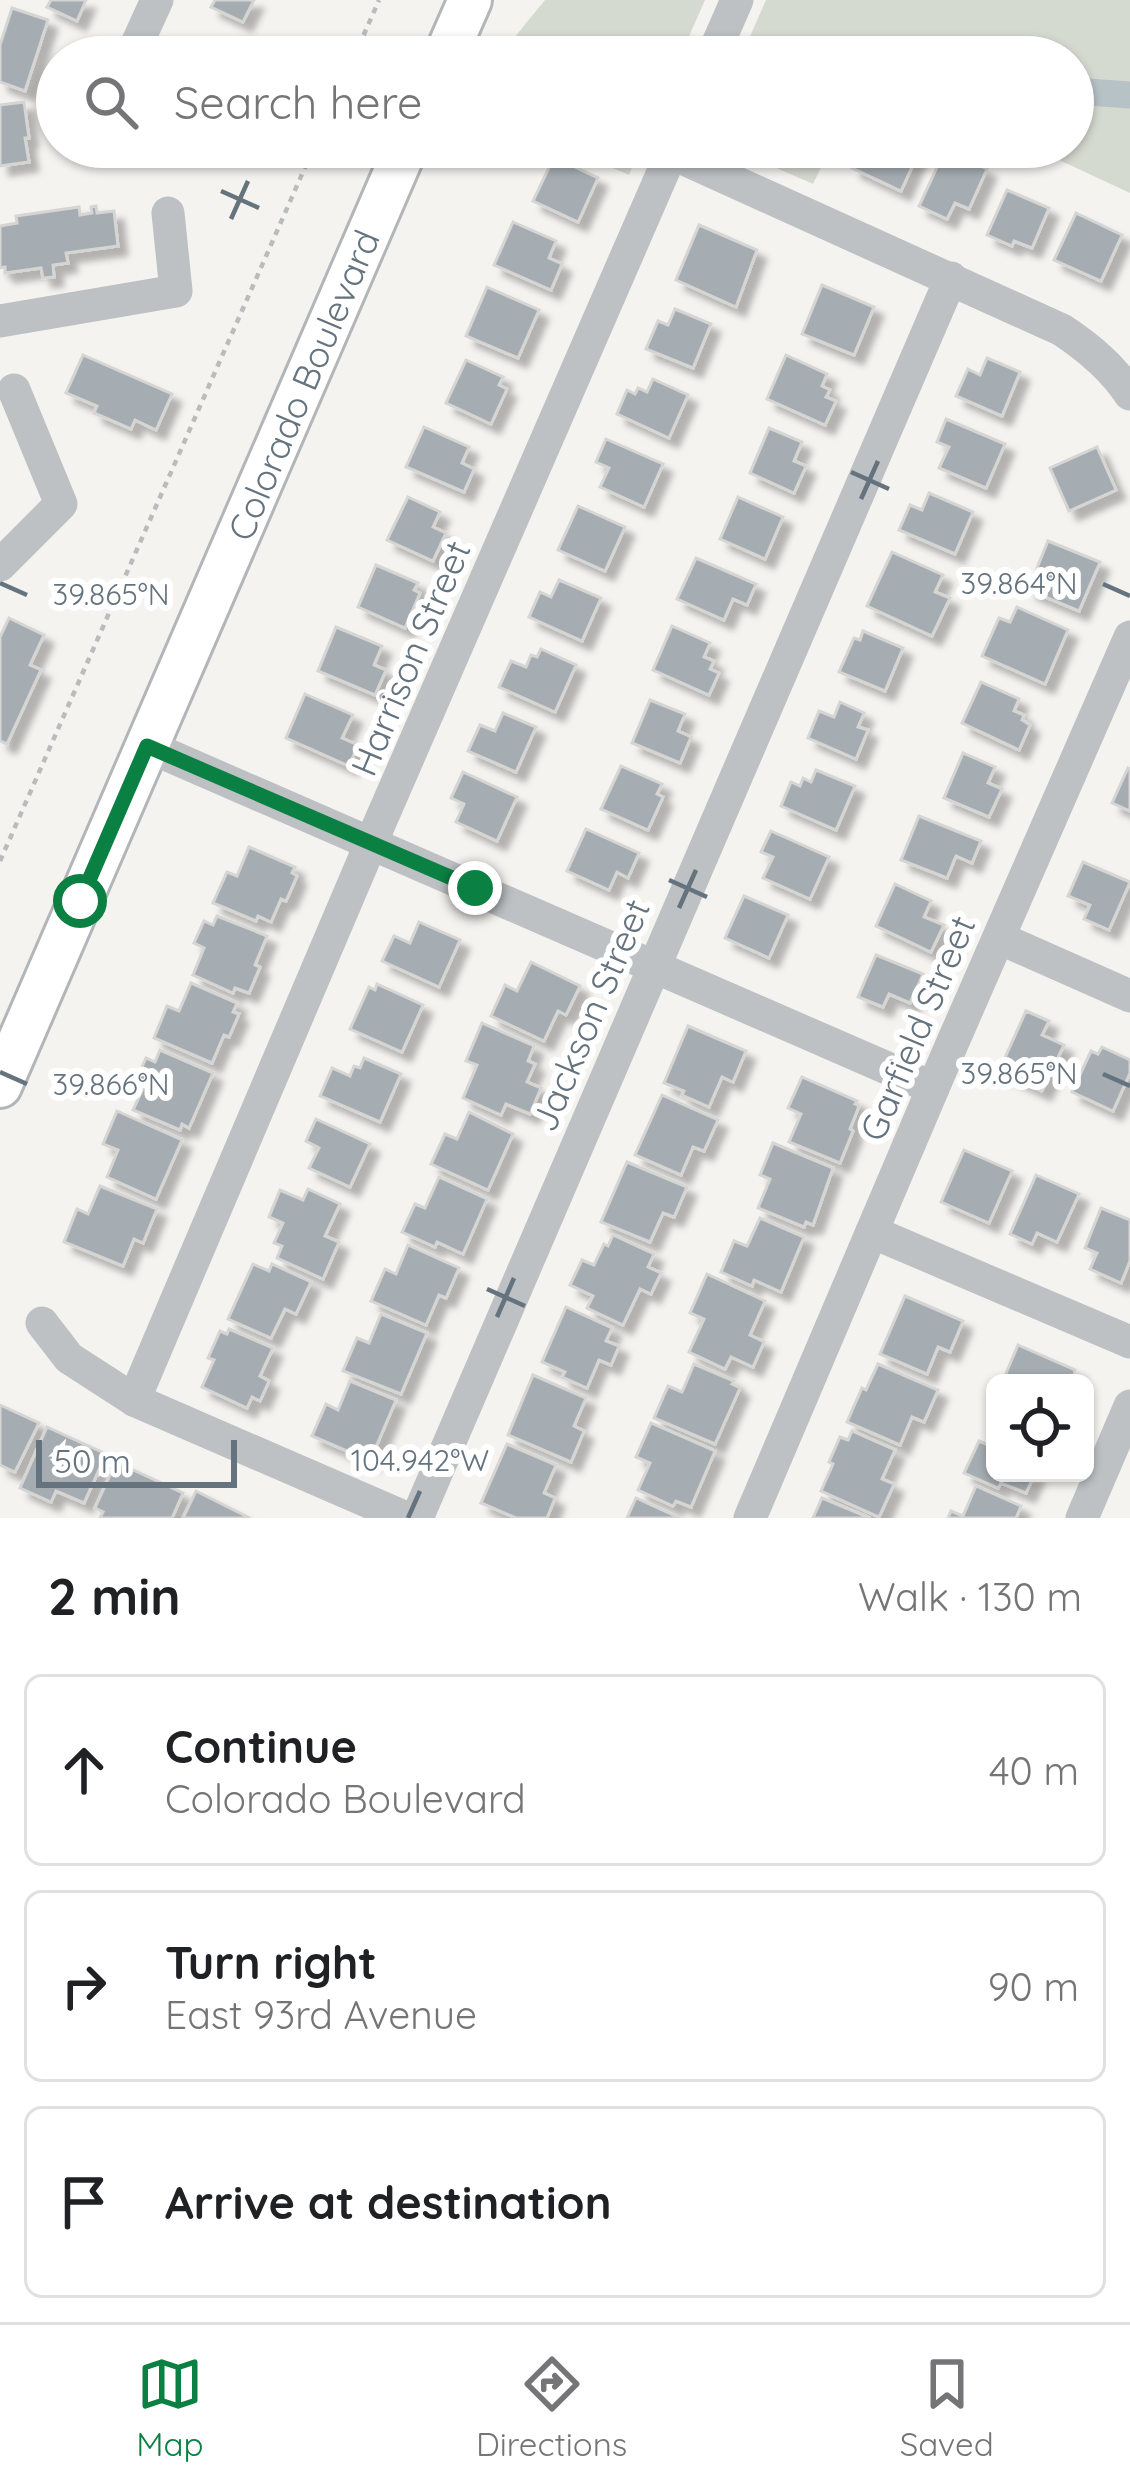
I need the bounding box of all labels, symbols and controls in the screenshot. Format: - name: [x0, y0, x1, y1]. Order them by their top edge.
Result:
- search box: [36, 36, 1094, 168]
- icon: search: [78, 69, 144, 135]
- text: Search here: [174, 74, 422, 130]
- street label: Colorado Boulevard: [217, 223, 389, 547]
- street label: Harrison Street: [340, 534, 480, 782]
- text: 39.864°N: [960, 564, 1078, 602]
- text: 39.865°N: [52, 575, 170, 613]
- route end: [448, 861, 502, 915]
- route start: [53, 874, 107, 928]
- street label: Jackson Street: [521, 892, 659, 1138]
- street label: Garfield Street: [849, 909, 985, 1147]
- text: 39.865°N: [960, 1054, 1078, 1092]
- text: 39.866°N: [53, 1065, 169, 1103]
- map controls: [986, 1374, 1094, 1482]
- button: locate: [986, 1374, 1094, 1482]
- scale bar: [36, 1434, 237, 1487]
- text: 50 m: [54, 1440, 131, 1481]
- text: 104.942°W: [351, 1441, 489, 1479]
- text: 2 min: [48, 1564, 181, 1628]
- text: Walk · 130 m: [858, 1572, 1082, 1621]
- text: Continue: [165, 1718, 357, 1774]
- icon: ahead: [51, 1737, 117, 1803]
- text: 40 m: [989, 1746, 1079, 1795]
- text: Colorado Boulevard: [165, 1774, 526, 1823]
- text: Turn right: [165, 1934, 377, 1990]
- icon: right: [51, 1953, 117, 2019]
- text: 90 m: [988, 1962, 1079, 2011]
- text: East 93rd Avenue: [165, 1990, 477, 2039]
- icon: arrive: [51, 2169, 117, 2235]
- text: Arrive at destination: [165, 2174, 611, 2230]
- tab: Map: [136, 2351, 204, 2464]
- tab: Directions: [476, 2351, 627, 2464]
- tab: Saved: [900, 2351, 994, 2464]

